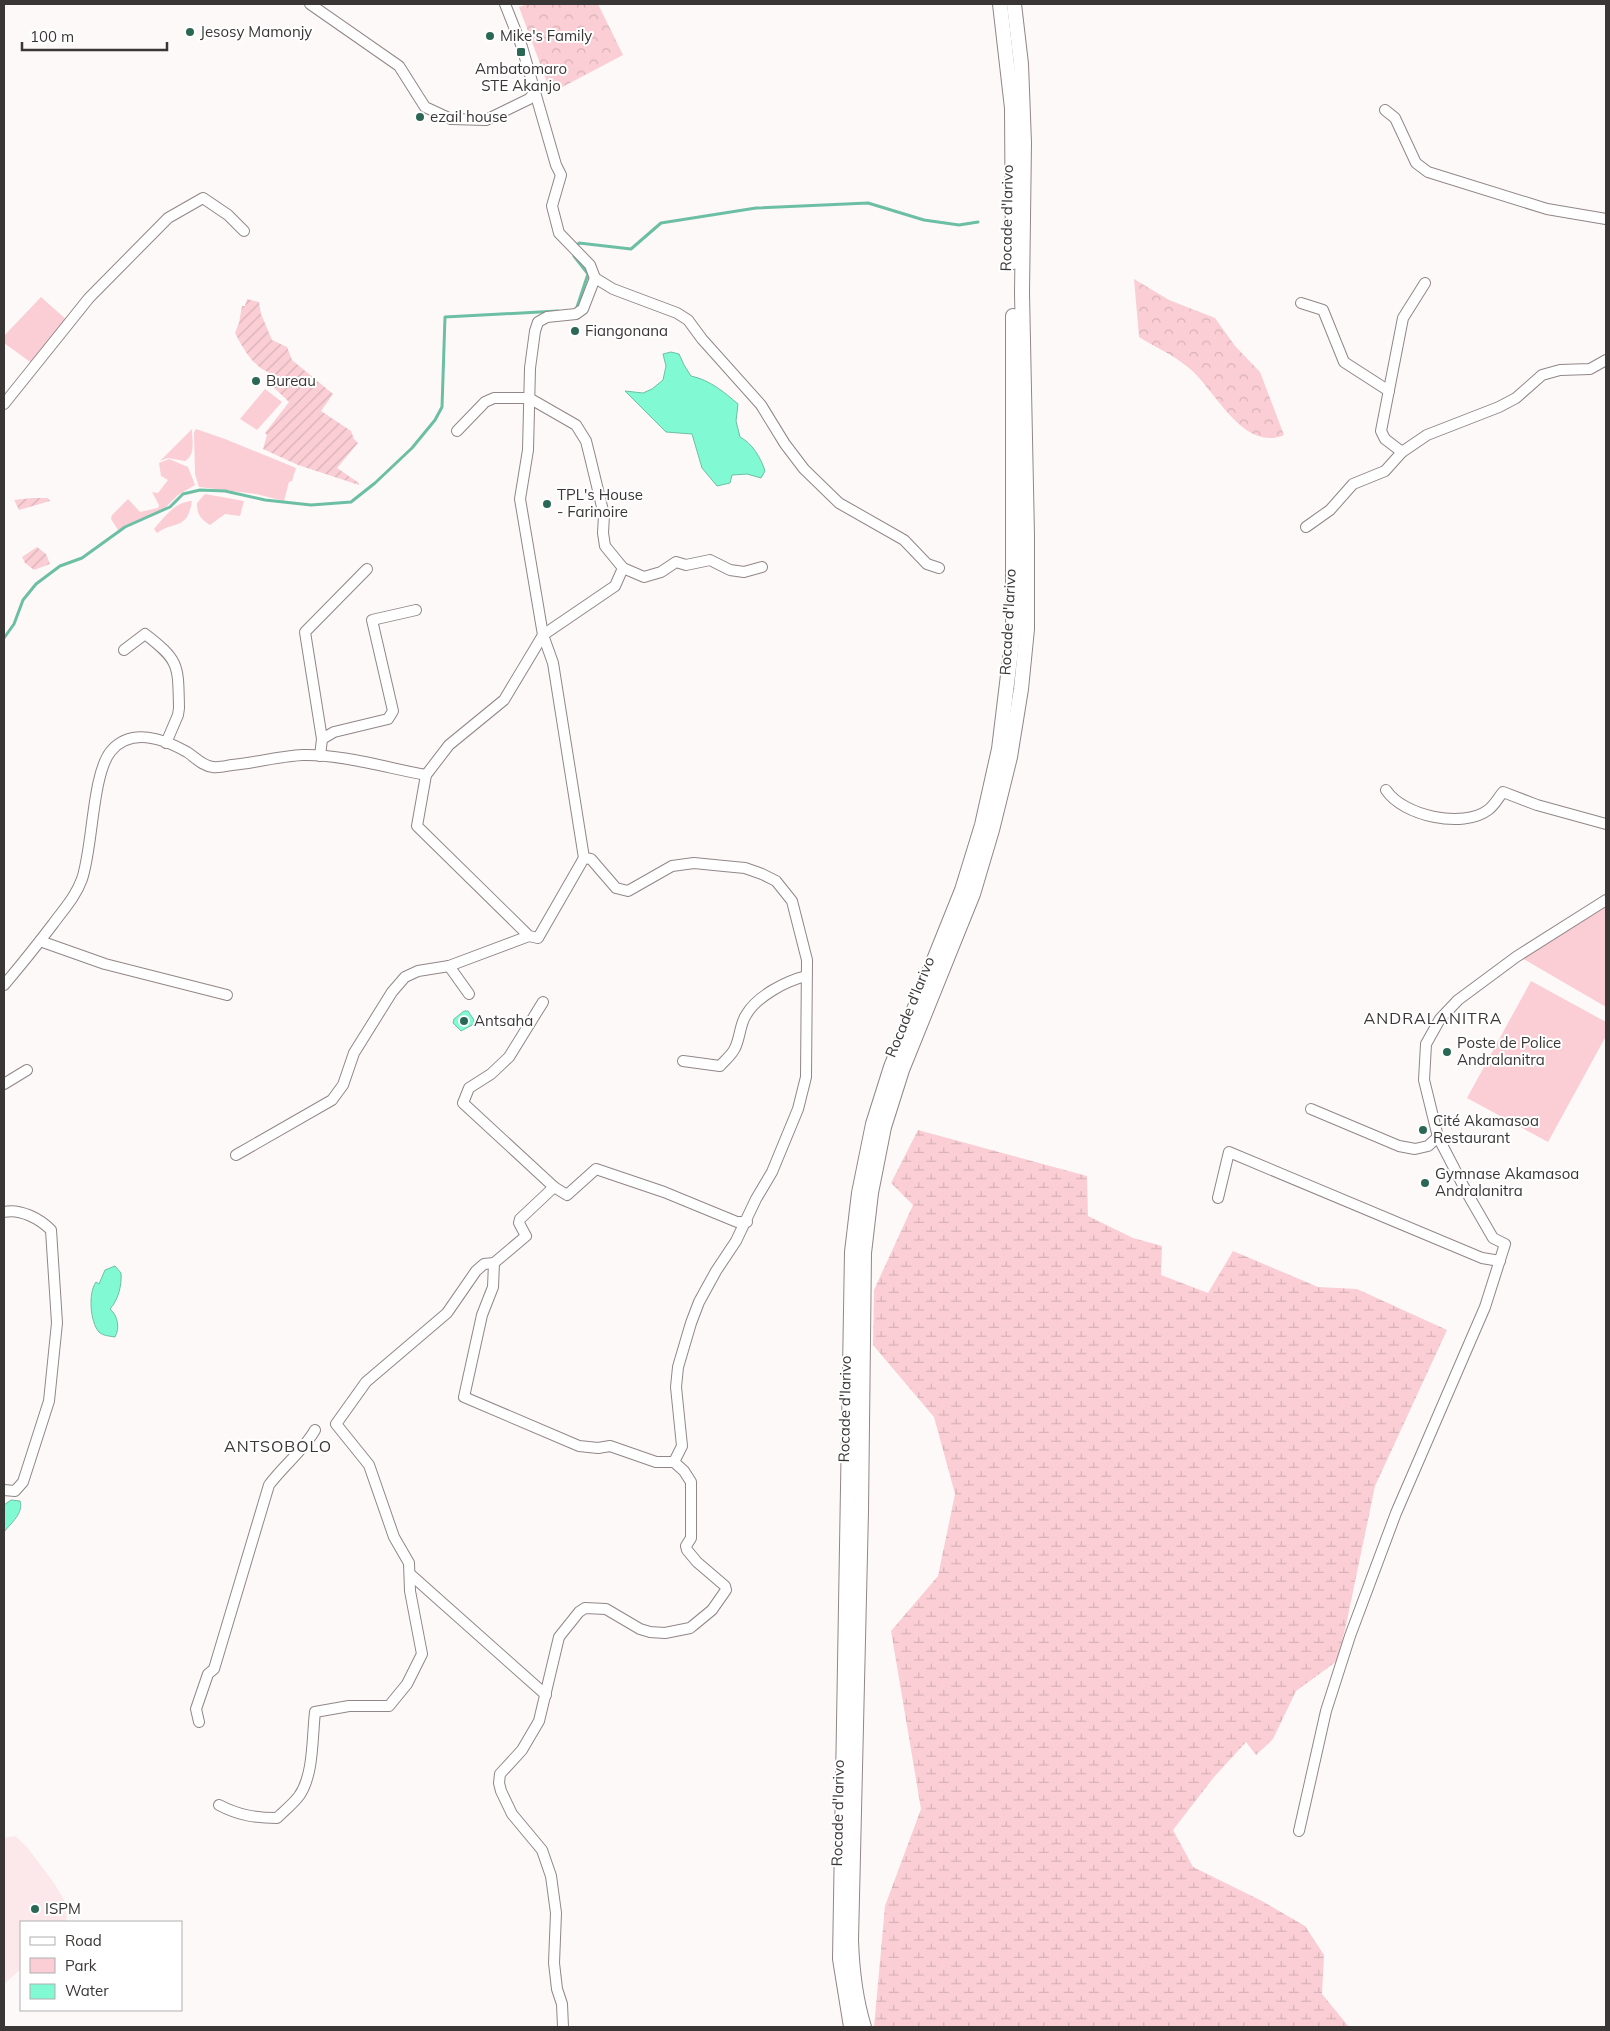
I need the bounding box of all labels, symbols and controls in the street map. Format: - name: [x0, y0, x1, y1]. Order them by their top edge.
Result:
- scale bar: [22, 20, 168, 52]
- place label: Jesosy Mamonjy: [200, 22, 312, 41]
- marker: Jesosy Mamonjy: [184, 26, 196, 38]
- place label: Mike's Family: [500, 26, 592, 45]
- text: 100 m: [30, 27, 74, 46]
- marker: Mike's Family: [484, 30, 496, 42]
- marker: Ambatomaro STE Akanjo: [515, 46, 527, 58]
- place label: Ambatomaro STE Akanjo: [475, 59, 567, 95]
- place label: ezail house: [430, 107, 508, 126]
- marker: ezail house: [414, 111, 426, 123]
- street label: Rocade d'Iarivo: [996, 164, 1017, 272]
- place label: Fiangonana: [585, 321, 668, 340]
- marker: Fiangonana: [569, 325, 581, 337]
- place label: Bureau: [266, 371, 316, 390]
- marker: Bureau: [250, 375, 262, 387]
- place label: TPL's House - Farinoire: [557, 485, 643, 521]
- marker: TPL's House - Farinoire: [541, 498, 553, 510]
- street label: Rocade d'Iarivo: [995, 568, 1020, 676]
- street label: Rocade d'Iarivo: [881, 954, 938, 1060]
- district label: ANDRALANITRA: [1364, 1008, 1502, 1028]
- place label: Antsaha: [474, 1011, 533, 1030]
- marker: Antsaha: [458, 1015, 470, 1027]
- place label: Poste de Police Andralanitra: [1457, 1033, 1561, 1069]
- marker: Poste de Police Andralanitra: [1441, 1046, 1453, 1058]
- place label: Cité Akamasoa Restaurant: [1433, 1111, 1539, 1147]
- marker: Cité Akamasoa Restaurant: [1417, 1124, 1429, 1136]
- place label: Gymnase Akamasoa Andralanitra: [1435, 1164, 1579, 1200]
- marker: Gymnase Akamasoa Andralanitra: [1419, 1177, 1431, 1189]
- street label: Rocade d'Iarivo: [834, 1355, 855, 1463]
- district label: ANTSOBOLO: [224, 1436, 332, 1456]
- street label: Rocade d'Iarivo: [827, 1759, 848, 1867]
- place label: ISPM: [45, 1899, 81, 1918]
- marker: ISPM: [29, 1903, 41, 1915]
- legend: [20, 1921, 182, 2011]
- text: Road: [65, 1931, 102, 1950]
- text: Park: [65, 1956, 97, 1975]
- text: Water: [65, 1981, 109, 2000]

